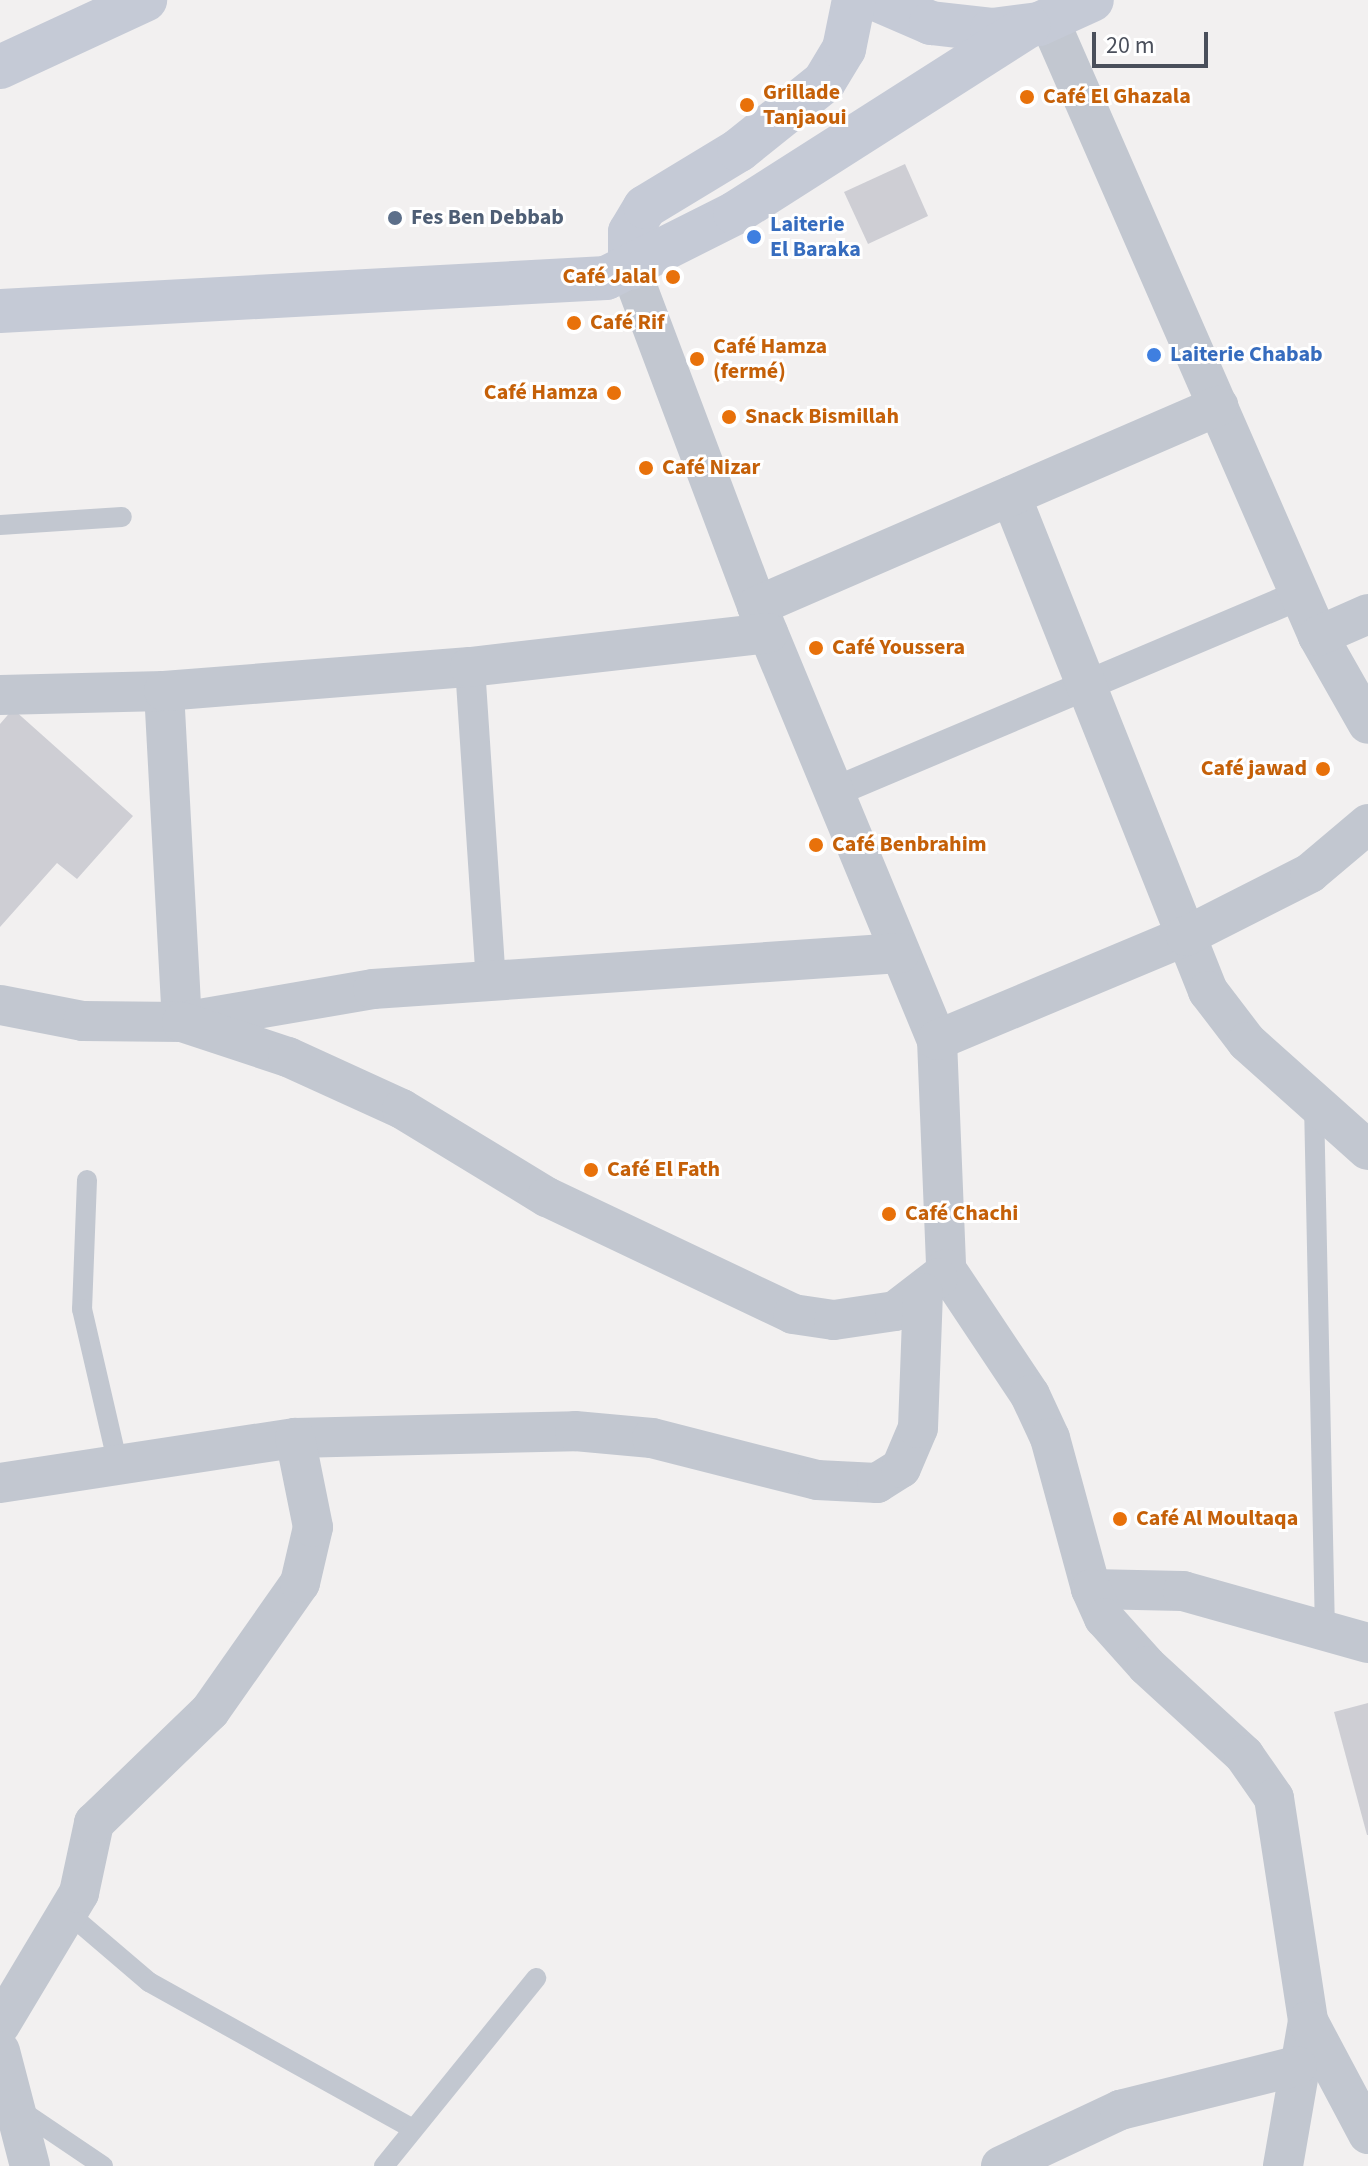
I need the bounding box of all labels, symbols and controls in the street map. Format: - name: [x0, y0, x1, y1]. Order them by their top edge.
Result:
- scale bar: [1096, 16, 1212, 66]
- text: 20 m: [1106, 28, 1155, 63]
- place label: Grillade Tanjaoui: [763, 79, 847, 130]
- place label: Café El Ghazala: [1043, 84, 1191, 110]
- marker: Café El Ghazala: [1018, 88, 1036, 106]
- marker: Grillade Tanjaoui: [738, 96, 756, 114]
- place label: Fes Ben Debbab: [411, 205, 564, 231]
- marker: Fes Ben Debbab: [386, 209, 404, 227]
- place label: Laiterie El Baraka: [770, 211, 861, 262]
- marker: Laiterie El Baraka: [745, 228, 763, 246]
- place label: Café Jalal: [563, 264, 657, 290]
- marker: Café Jalal: [664, 268, 682, 286]
- place label: Café Rif: [590, 310, 665, 336]
- marker: Café Rif: [565, 314, 583, 332]
- place label: Café Hamza (fermé): [713, 333, 827, 384]
- place label: Laiterie Chabab: [1170, 342, 1323, 368]
- marker: Laiterie Chabab: [1145, 346, 1163, 364]
- marker: Café Hamza (fermé): [688, 350, 706, 368]
- place label: Café Hamza: [484, 380, 598, 406]
- marker: Café Hamza: [605, 384, 623, 402]
- place label: Snack Bismillah: [745, 404, 899, 430]
- marker: Snack Bismillah: [720, 408, 738, 426]
- place label: Café Nizar: [662, 455, 760, 481]
- marker: Café Nizar: [637, 459, 655, 477]
- place label: Café Youssera: [832, 635, 965, 661]
- marker: Café Youssera: [807, 639, 825, 657]
- place label: Café jawad: [1201, 756, 1307, 782]
- marker: Café jawad: [1314, 760, 1332, 778]
- place label: Café Benbrahim: [832, 832, 987, 858]
- marker: Café Benbrahim: [807, 836, 825, 854]
- place label: Café El Fath: [607, 1157, 720, 1183]
- marker: Café El Fath: [582, 1161, 600, 1179]
- place label: Café Chachi: [905, 1201, 1018, 1227]
- marker: Café Chachi: [880, 1205, 898, 1223]
- place label: Café Al Moultaqa: [1136, 1506, 1298, 1532]
- marker: Café Al Moultaqa: [1111, 1510, 1129, 1528]

